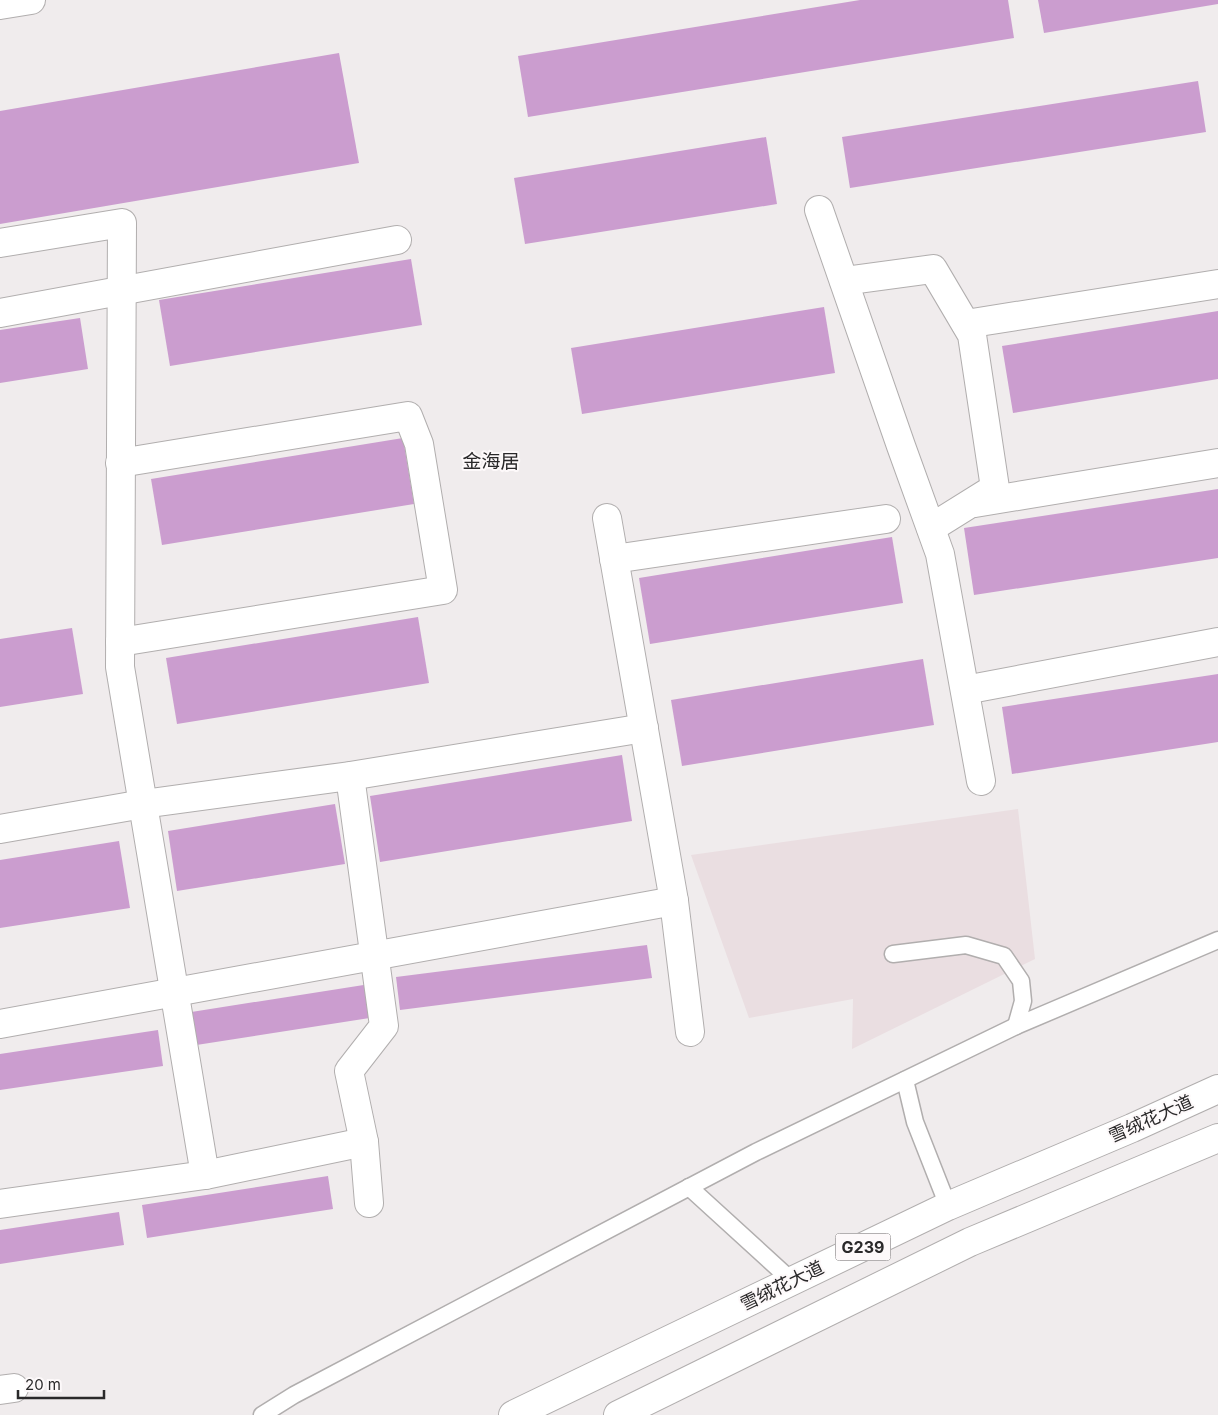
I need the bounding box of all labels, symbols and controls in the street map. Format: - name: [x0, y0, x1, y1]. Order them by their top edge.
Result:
- district label: 金海居: [462, 450, 520, 473]
- street label: 雪绒花大道: [1105, 1091, 1196, 1146]
- road number: G239: [836, 1234, 890, 1260]
- street label: 雪绒花大道: [737, 1256, 827, 1315]
- scale bar: [18, 1368, 104, 1400]
- text: 20 m: [25, 1375, 61, 1394]

